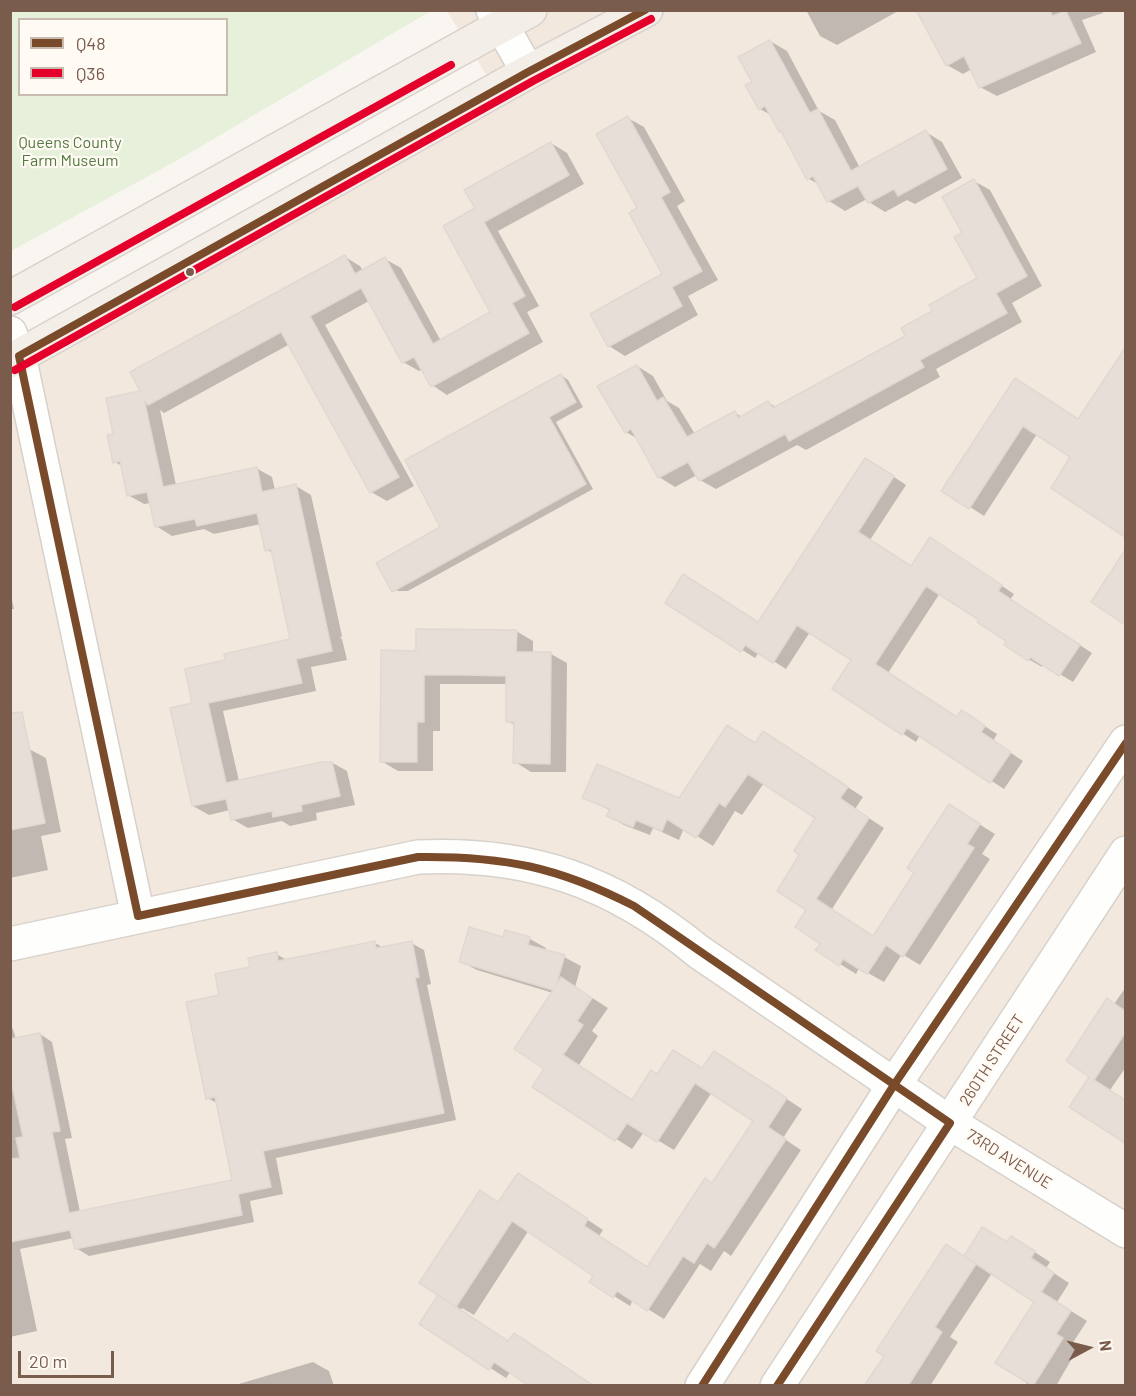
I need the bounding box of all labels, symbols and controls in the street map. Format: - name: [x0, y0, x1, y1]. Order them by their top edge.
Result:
- legend: [18, 18, 228, 96]
- text: Q48: [76, 32, 106, 54]
- text: Q36: [76, 62, 105, 84]
- park label: Queens County Farm Museum: [18, 133, 122, 171]
- unlabelled marker: [184, 266, 196, 278]
- street label: 260TH STREET: [955, 1011, 1029, 1109]
- street label: 73RD AVENUE: [963, 1125, 1055, 1193]
- north arrow: [1058, 1318, 1118, 1378]
- scale bar: [21, 1339, 117, 1377]
- text: N: [1096, 1339, 1116, 1352]
- text: 20 m: [29, 1350, 67, 1372]

